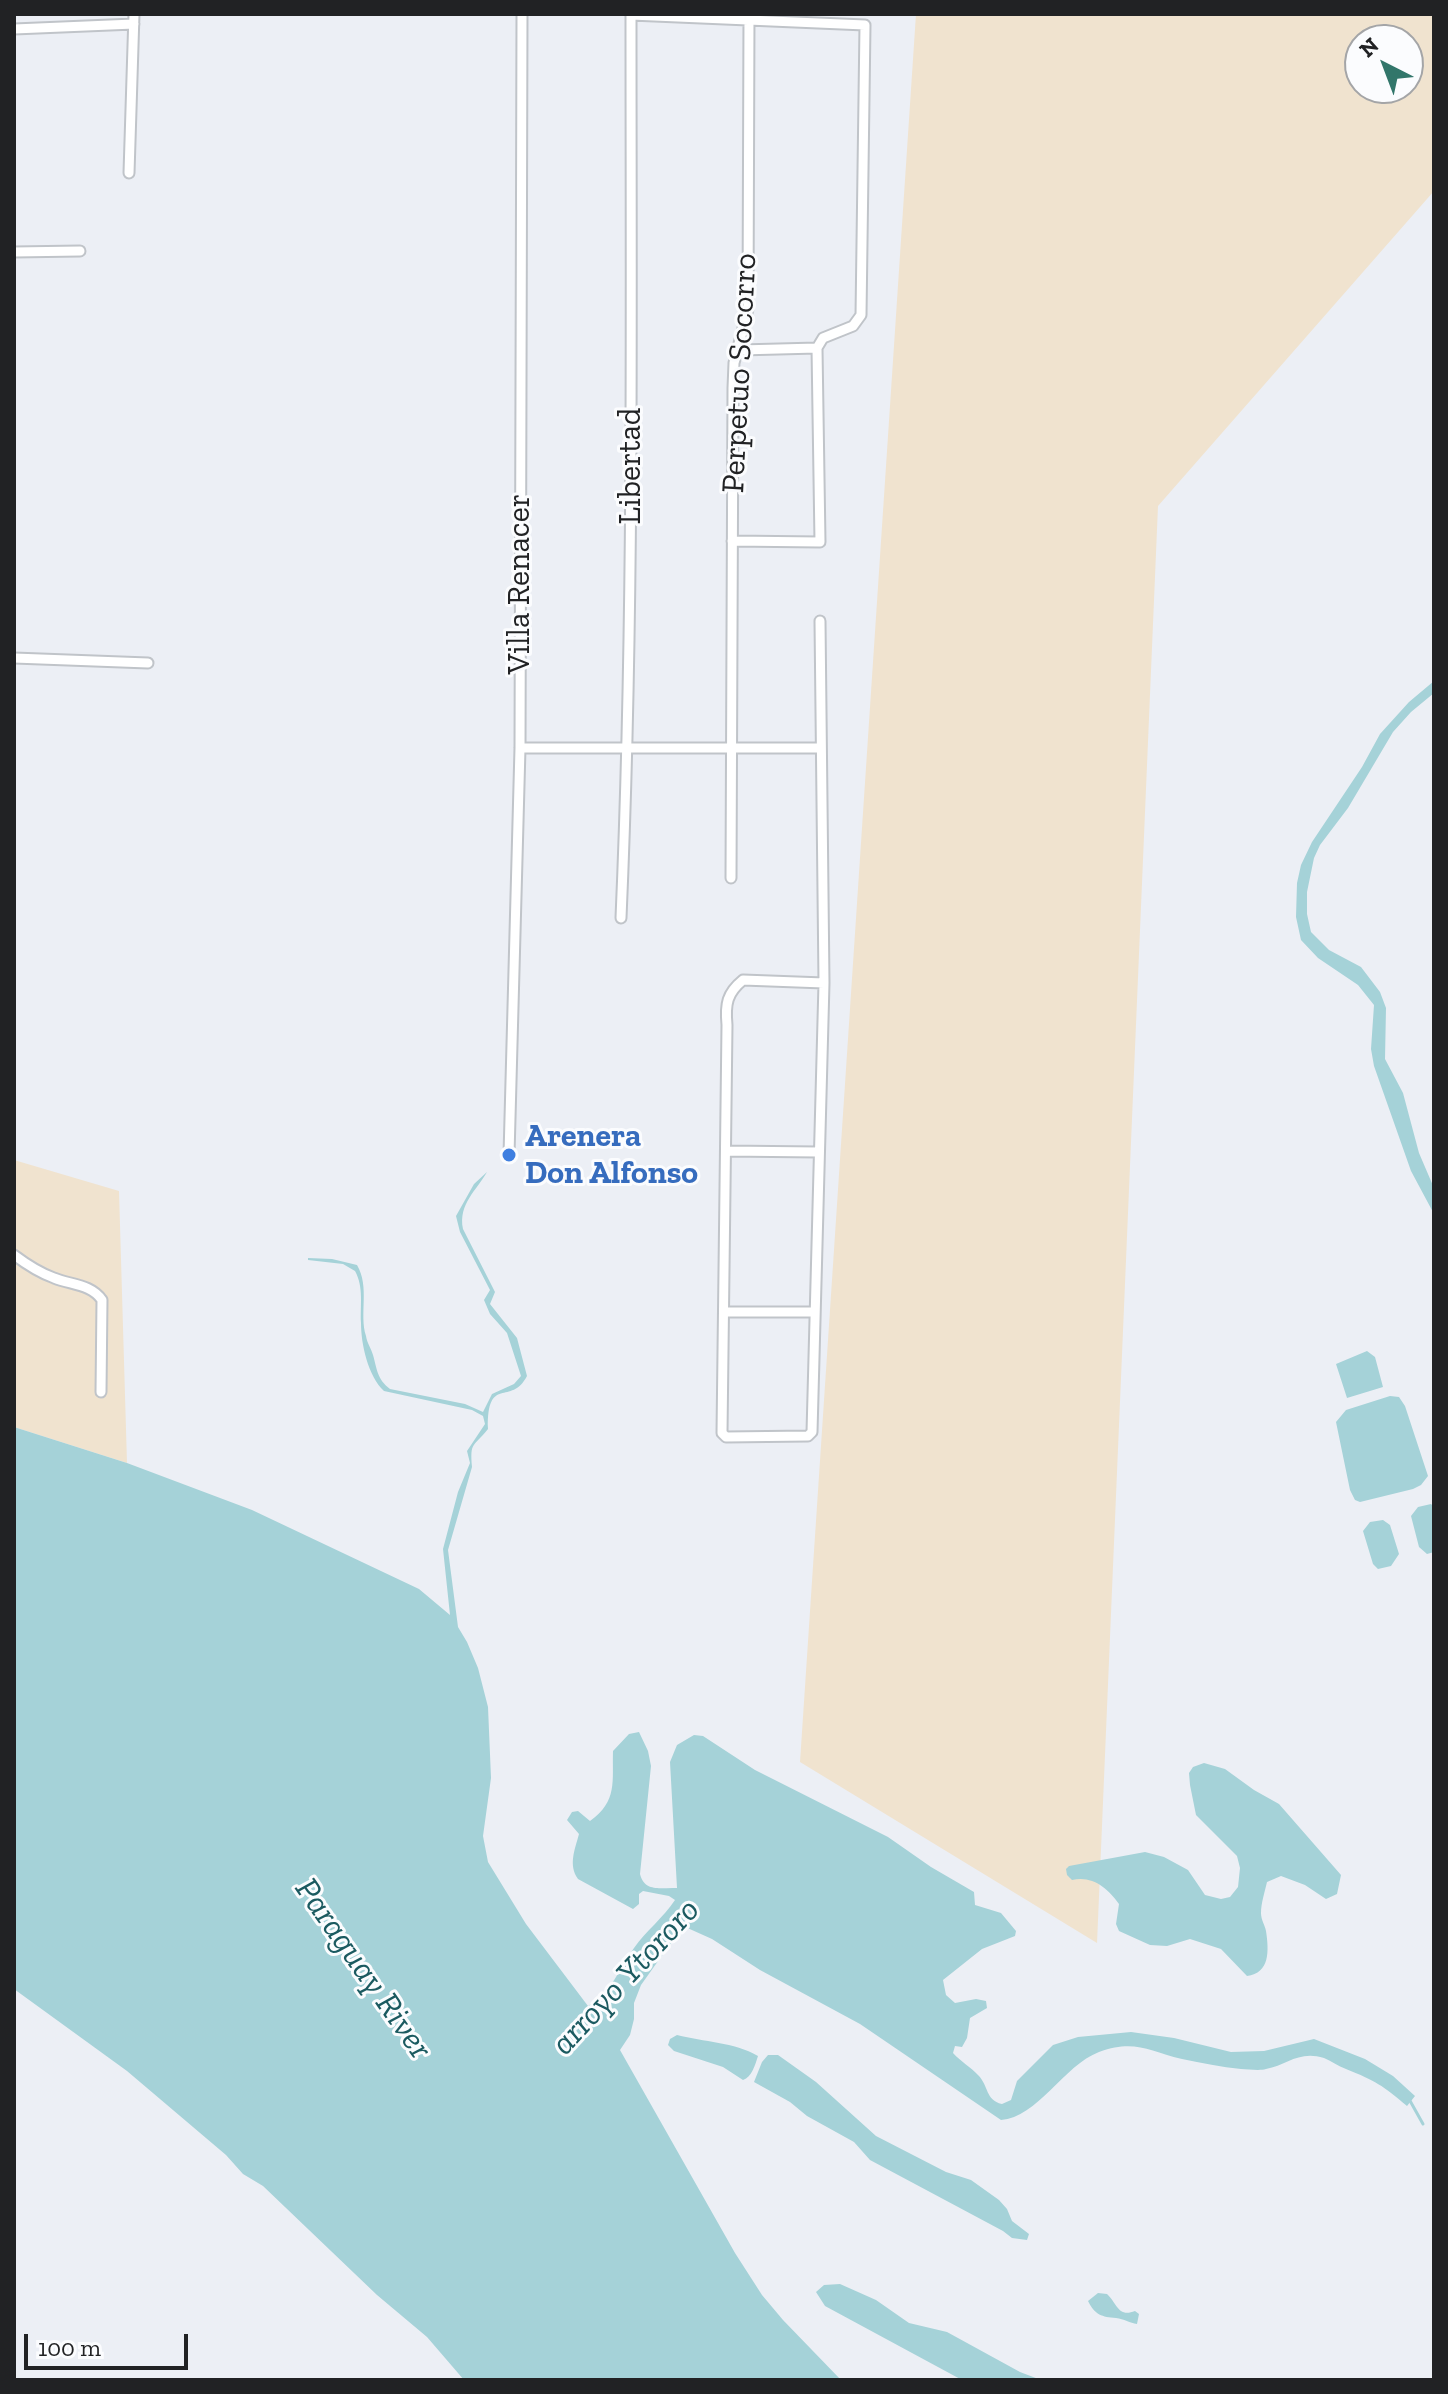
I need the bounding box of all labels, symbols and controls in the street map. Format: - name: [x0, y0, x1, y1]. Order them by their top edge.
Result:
- north arrow: [1344, 24, 1424, 104]
- text: N: [1354, 32, 1384, 63]
- street label: Perpetuo Socorro: [715, 252, 765, 494]
- street label: Libertad: [612, 408, 650, 524]
- street label: Villa Renacer: [501, 494, 539, 674]
- place label: Arenera Don Alfonso: [525, 1118, 698, 1193]
- marker: Arenera Don Alfonso: [500, 1146, 518, 1164]
- water label: Paraguay River: [286, 1871, 440, 2067]
- water label: arroyo Ytororo: [543, 1890, 709, 2064]
- scale bar: [28, 2318, 192, 2368]
- text: 100 m: [38, 2333, 101, 2362]

